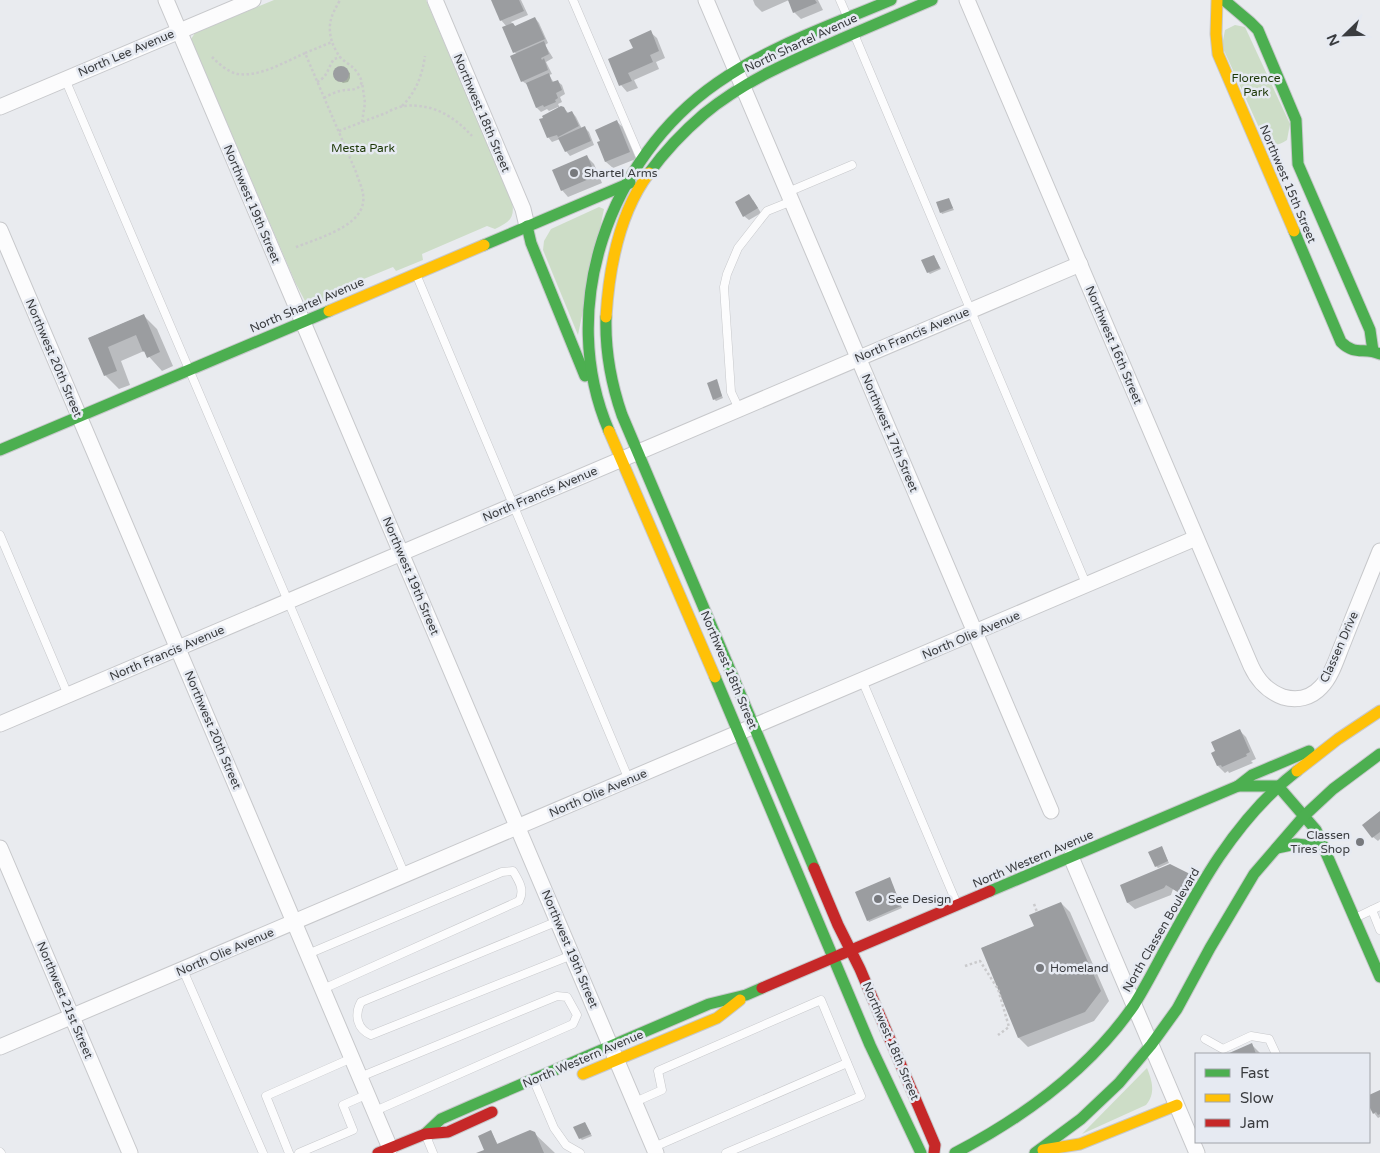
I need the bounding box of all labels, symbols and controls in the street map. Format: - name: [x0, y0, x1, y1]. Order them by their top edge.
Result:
- north arrow: [1320, 10, 1370, 60]
- street label: North Shartel Avenue: [742, 11, 860, 75]
- street label: North Lee Avenue: [76, 26, 176, 80]
- text: N: [1323, 31, 1344, 48]
- street label: Northwest 18th Street: [451, 52, 513, 175]
- park label: Florence Park: [1231, 71, 1281, 99]
- street label: Northwest 15th Street: [1257, 123, 1319, 246]
- park label: Mesta Park: [331, 141, 395, 155]
- street label: Northwest 19th Street: [221, 143, 283, 266]
- place label: Shartel Arms: [584, 166, 658, 180]
- marker: Shartel Arms: [568, 167, 580, 179]
- street label: North Shartel Avenue: [248, 275, 366, 335]
- street label: Northwest 16th Street: [1083, 284, 1145, 407]
- street label: Northwest 20th Street: [23, 297, 85, 420]
- street label: North Francis Avenue: [853, 304, 972, 366]
- street label: Northwest 17th Street: [859, 372, 921, 495]
- street label: North Francis Avenue: [481, 463, 600, 525]
- street label: Northwest 19th Street: [380, 515, 442, 638]
- street label: North Olie Avenue: [920, 608, 1022, 662]
- street label: Northwest 18th Street: [698, 609, 760, 732]
- street label: Classen Drive: [1317, 609, 1361, 685]
- street label: North Francis Avenue: [108, 622, 227, 684]
- street label: Northwest 20th Street: [182, 669, 244, 792]
- street label: North Olie Avenue: [547, 766, 649, 820]
- street label: North Western Avenue: [971, 827, 1096, 891]
- place label: Classen Tires Shop: [1290, 828, 1350, 856]
- marker: Classen Tires Shop: [1354, 836, 1366, 848]
- street label: North Classen Boulevard: [1120, 866, 1202, 994]
- street label: Northwest 19th Street: [539, 888, 601, 1011]
- place label: See Design: [888, 892, 951, 906]
- marker: See Design: [872, 893, 884, 905]
- street label: North Olie Avenue: [174, 925, 276, 979]
- street label: Northwest 21st Street: [34, 939, 96, 1061]
- place label: Homeland: [1050, 961, 1109, 975]
- marker: Homeland: [1034, 962, 1046, 974]
- street label: Northwest 18th Street: [860, 980, 922, 1103]
- street label: North Western Avenue: [521, 1027, 646, 1091]
- legend: [1195, 1053, 1370, 1143]
- text: Fast: [1240, 1064, 1270, 1082]
- text: Slow: [1240, 1089, 1274, 1107]
- text: Jam: [1240, 1114, 1269, 1132]

